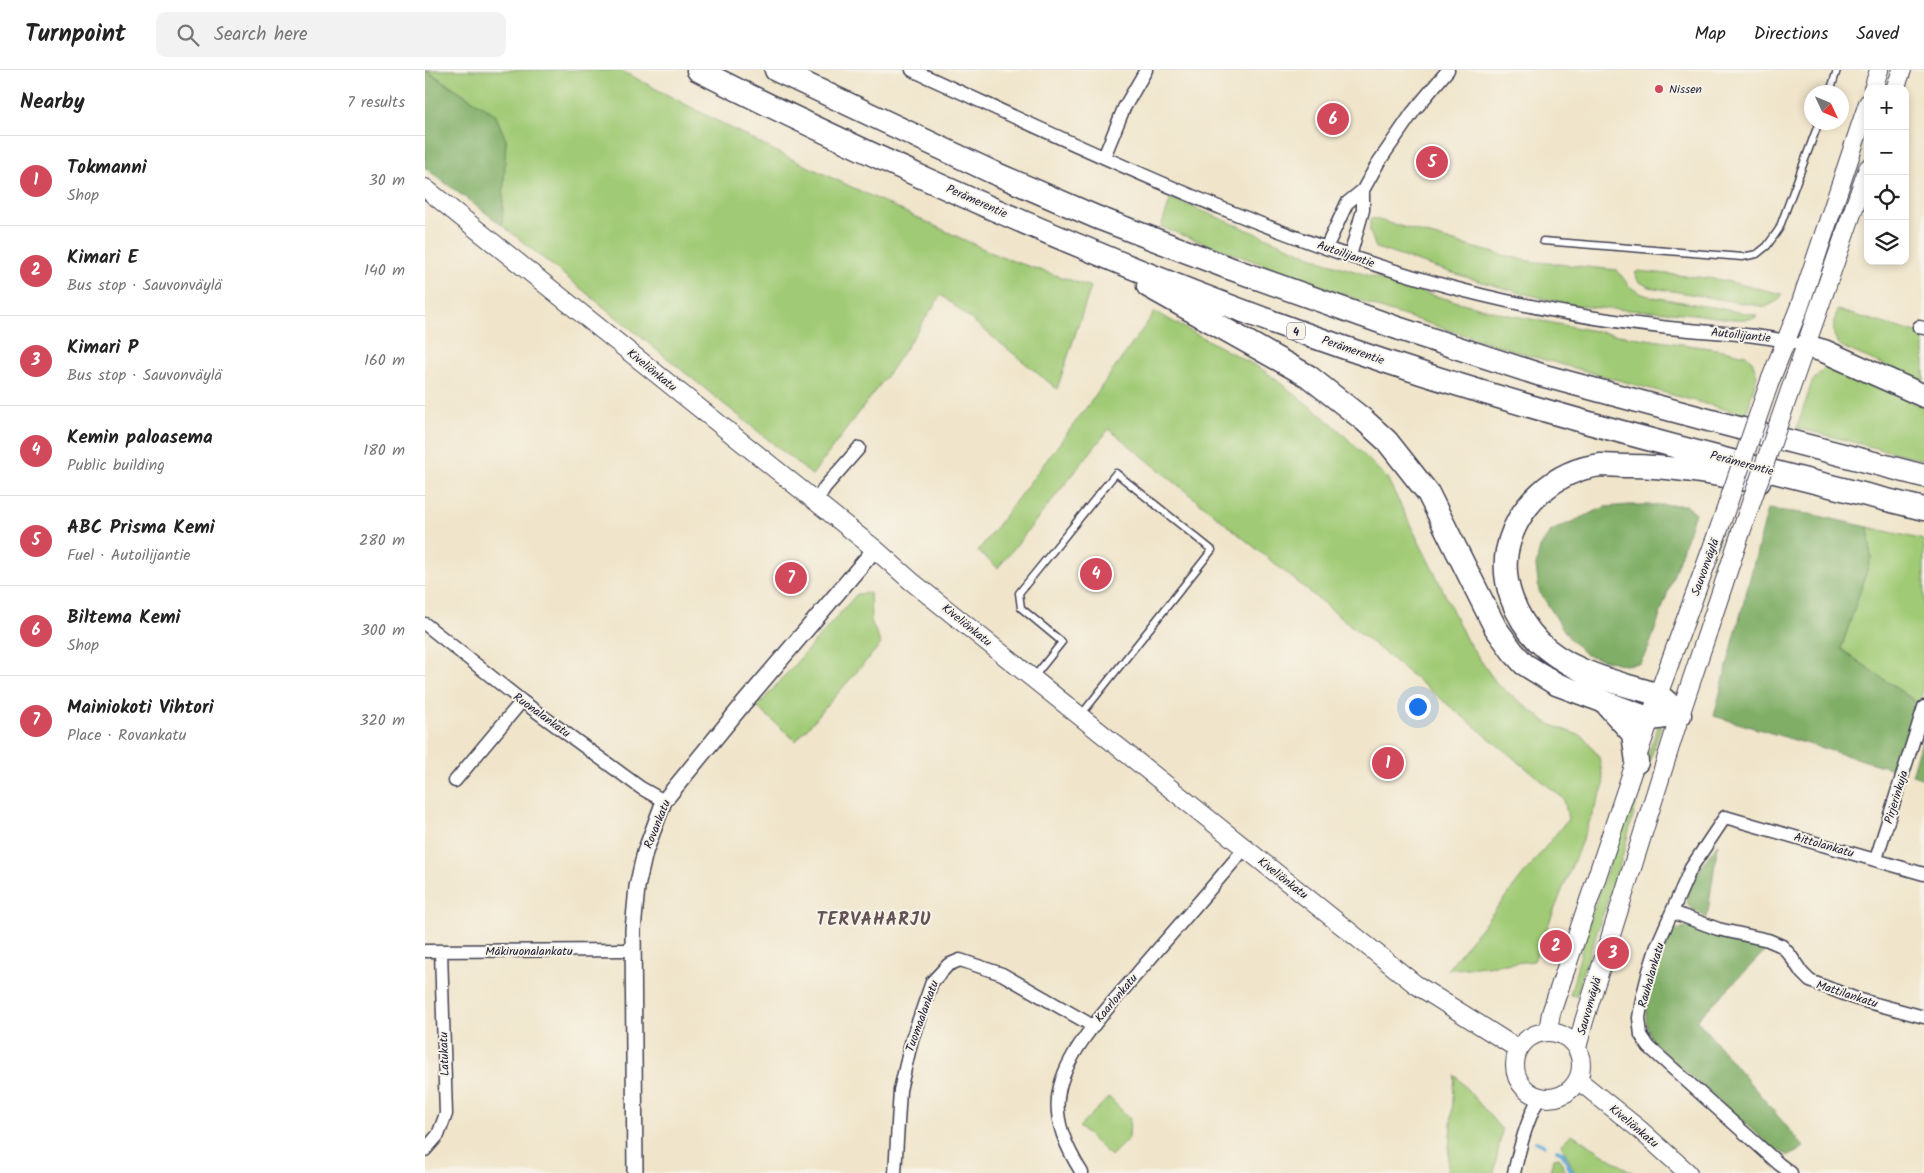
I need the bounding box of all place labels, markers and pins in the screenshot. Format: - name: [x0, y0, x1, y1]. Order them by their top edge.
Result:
- place label: Nissen: [1669, 80, 1702, 99]
- marker: Nissen: [1653, 83, 1665, 95]
- pin: 6: [1317, 100, 1349, 138]
- pin: 5: [1416, 143, 1448, 181]
- pin: 4: [1080, 555, 1112, 593]
- pin: 7: [775, 559, 807, 597]
- pin: 1: [1372, 744, 1404, 782]
- pin: 2: [1540, 927, 1572, 965]
- pin: 3: [1597, 934, 1629, 972]

